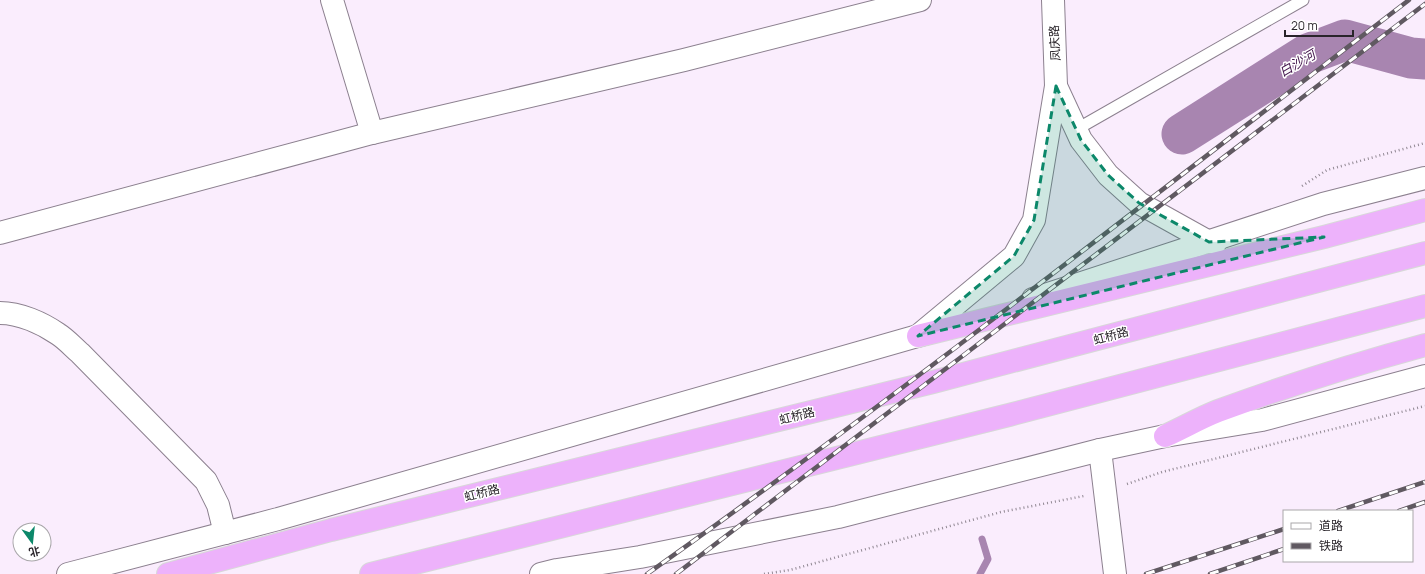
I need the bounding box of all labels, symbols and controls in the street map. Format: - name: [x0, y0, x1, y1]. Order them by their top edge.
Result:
- scale bar: [1285, 12, 1353, 38]
- text: 20 m: [1291, 17, 1318, 34]
- street label: 凤庆路: [1045, 25, 1064, 61]
- water label: 白沙河: [1276, 44, 1321, 81]
- street label: 虹桥路: [1091, 323, 1130, 348]
- street label: 虹桥路: [777, 403, 816, 428]
- street label: 虹桥路: [462, 480, 501, 505]
- legend: [1283, 510, 1413, 562]
- text: 道路: [1319, 517, 1343, 534]
- north arrow: [12, 522, 52, 562]
- text: 铁路: [1319, 537, 1343, 554]
- text: 北: [27, 543, 42, 561]

